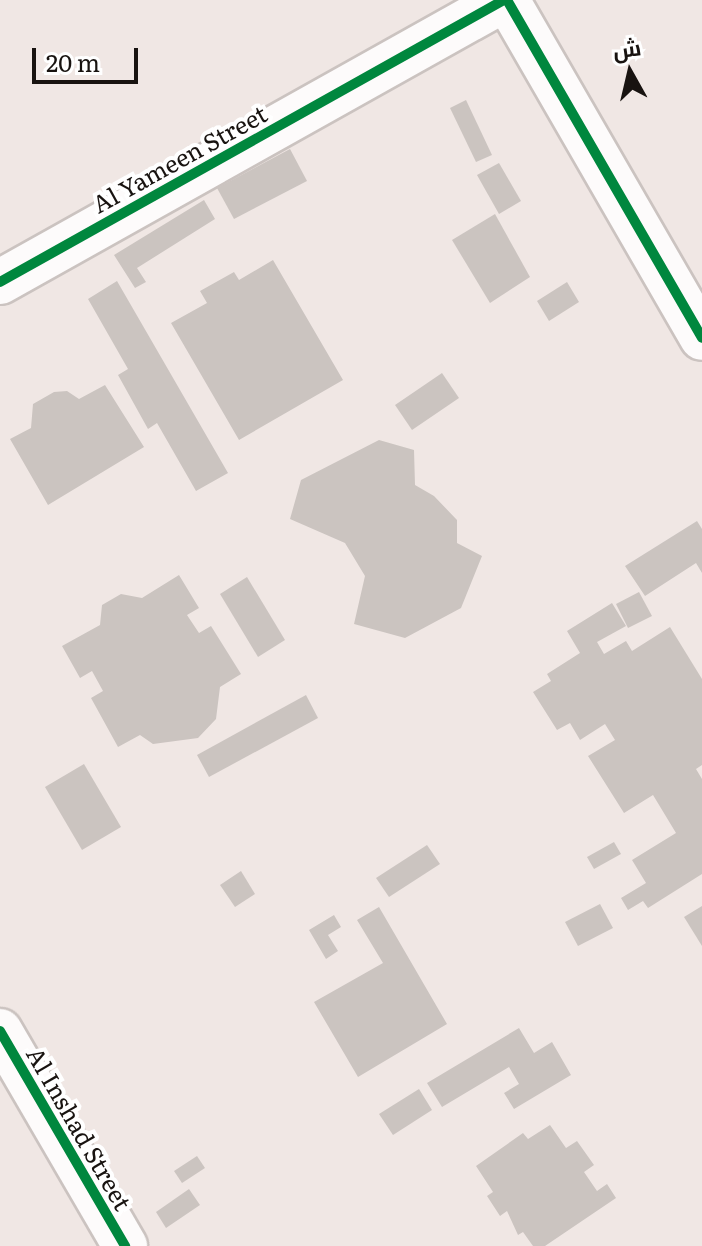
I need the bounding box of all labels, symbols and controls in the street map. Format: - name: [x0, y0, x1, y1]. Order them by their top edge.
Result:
- text: ش: [610, 29, 643, 66]
- scale bar: [36, 32, 142, 82]
- north arrow: [590, 32, 670, 112]
- text: 20 m: [46, 44, 100, 79]
- street label: Al Yameen Street: [87, 98, 271, 218]
- street label: Al Inshad Street: [22, 1041, 138, 1215]

